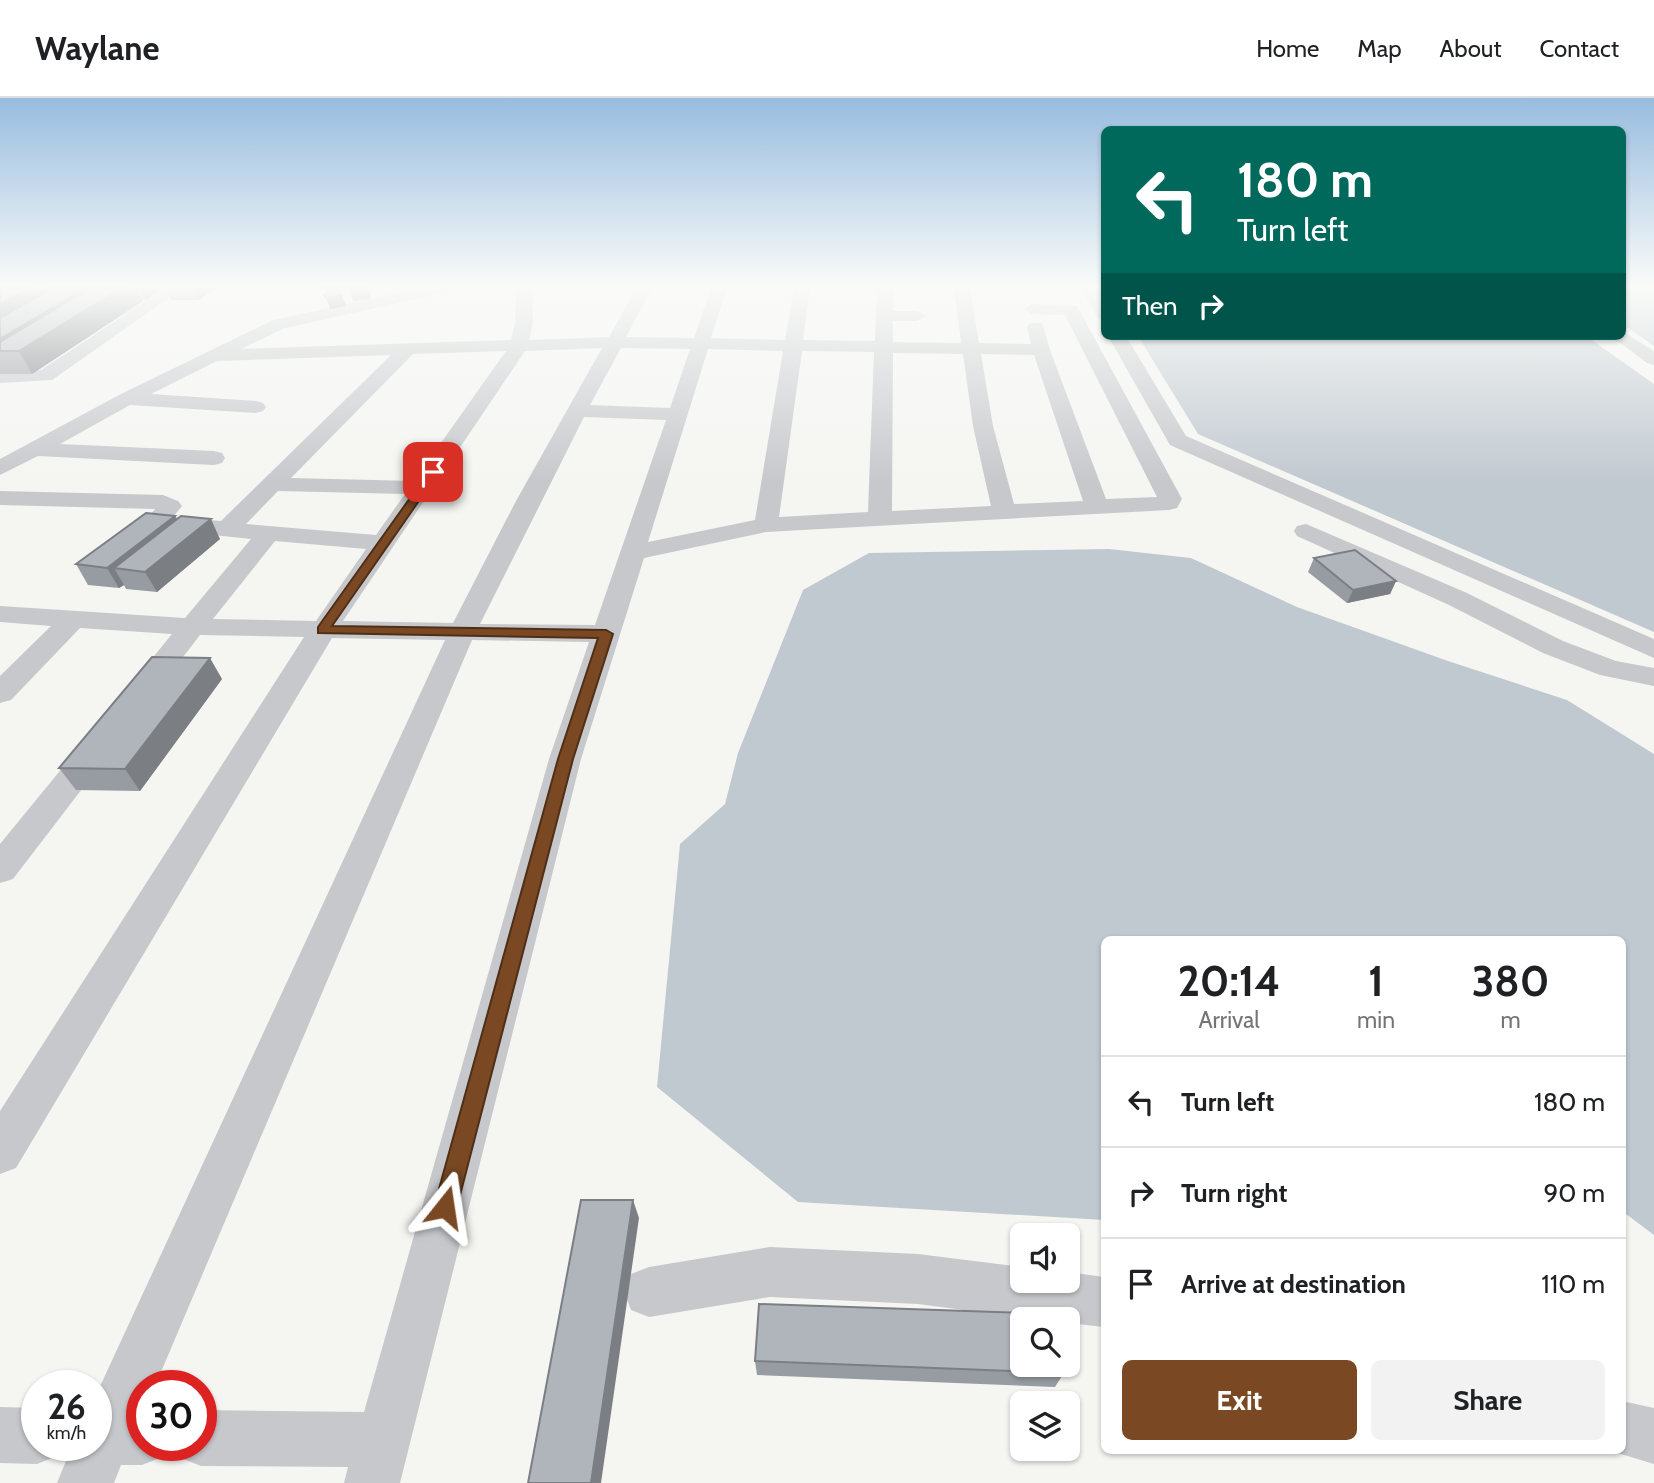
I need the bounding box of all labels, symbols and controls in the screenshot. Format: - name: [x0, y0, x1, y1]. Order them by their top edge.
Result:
- text: Waylane: [35, 28, 159, 68]
- text: Home: [1256, 34, 1319, 63]
- text: Map: [1357, 34, 1402, 63]
- text: About: [1440, 34, 1502, 63]
- text: Contact: [1540, 34, 1619, 63]
- text: 180 m: [1237, 150, 1373, 209]
- icon: left: [1122, 154, 1213, 245]
- text: Turn left: [1237, 210, 1348, 249]
- icon: right: [1192, 287, 1230, 325]
- text: Then: [1122, 290, 1178, 322]
- pin: [403, 442, 463, 502]
- icon: arrive: [414, 453, 452, 491]
- text: 20:14: [1178, 955, 1280, 1007]
- text: 1: [1368, 955, 1384, 1007]
- text: 380: [1472, 955, 1549, 1007]
- text: Arrival: [1198, 1006, 1260, 1034]
- text: min: [1357, 1006, 1395, 1034]
- text: m: [1500, 1006, 1521, 1034]
- icon: left: [1122, 1083, 1160, 1121]
- text: Turn left: [1181, 1086, 1274, 1118]
- text: 180 m: [1534, 1086, 1605, 1118]
- position arrow: [408, 1170, 482, 1244]
- icon: right: [1122, 1174, 1160, 1212]
- text: Turn right: [1181, 1177, 1287, 1209]
- text: 90 m: [1543, 1177, 1605, 1209]
- map controls: [1010, 1223, 1080, 1461]
- button: sound: [1010, 1223, 1080, 1293]
- icon: arrive: [1122, 1265, 1160, 1303]
- text: Arrive at destination: [1181, 1268, 1406, 1300]
- text: 110 m: [1541, 1268, 1605, 1300]
- button: search: [1010, 1307, 1080, 1377]
- button: Exit: [1122, 1360, 1357, 1440]
- button: Share: [1371, 1360, 1605, 1440]
- speed limit sign: 30: [126, 1370, 217, 1461]
- text: 26: [47, 1385, 86, 1428]
- button: layers: [1010, 1391, 1080, 1461]
- text: km/h: [47, 1422, 86, 1444]

